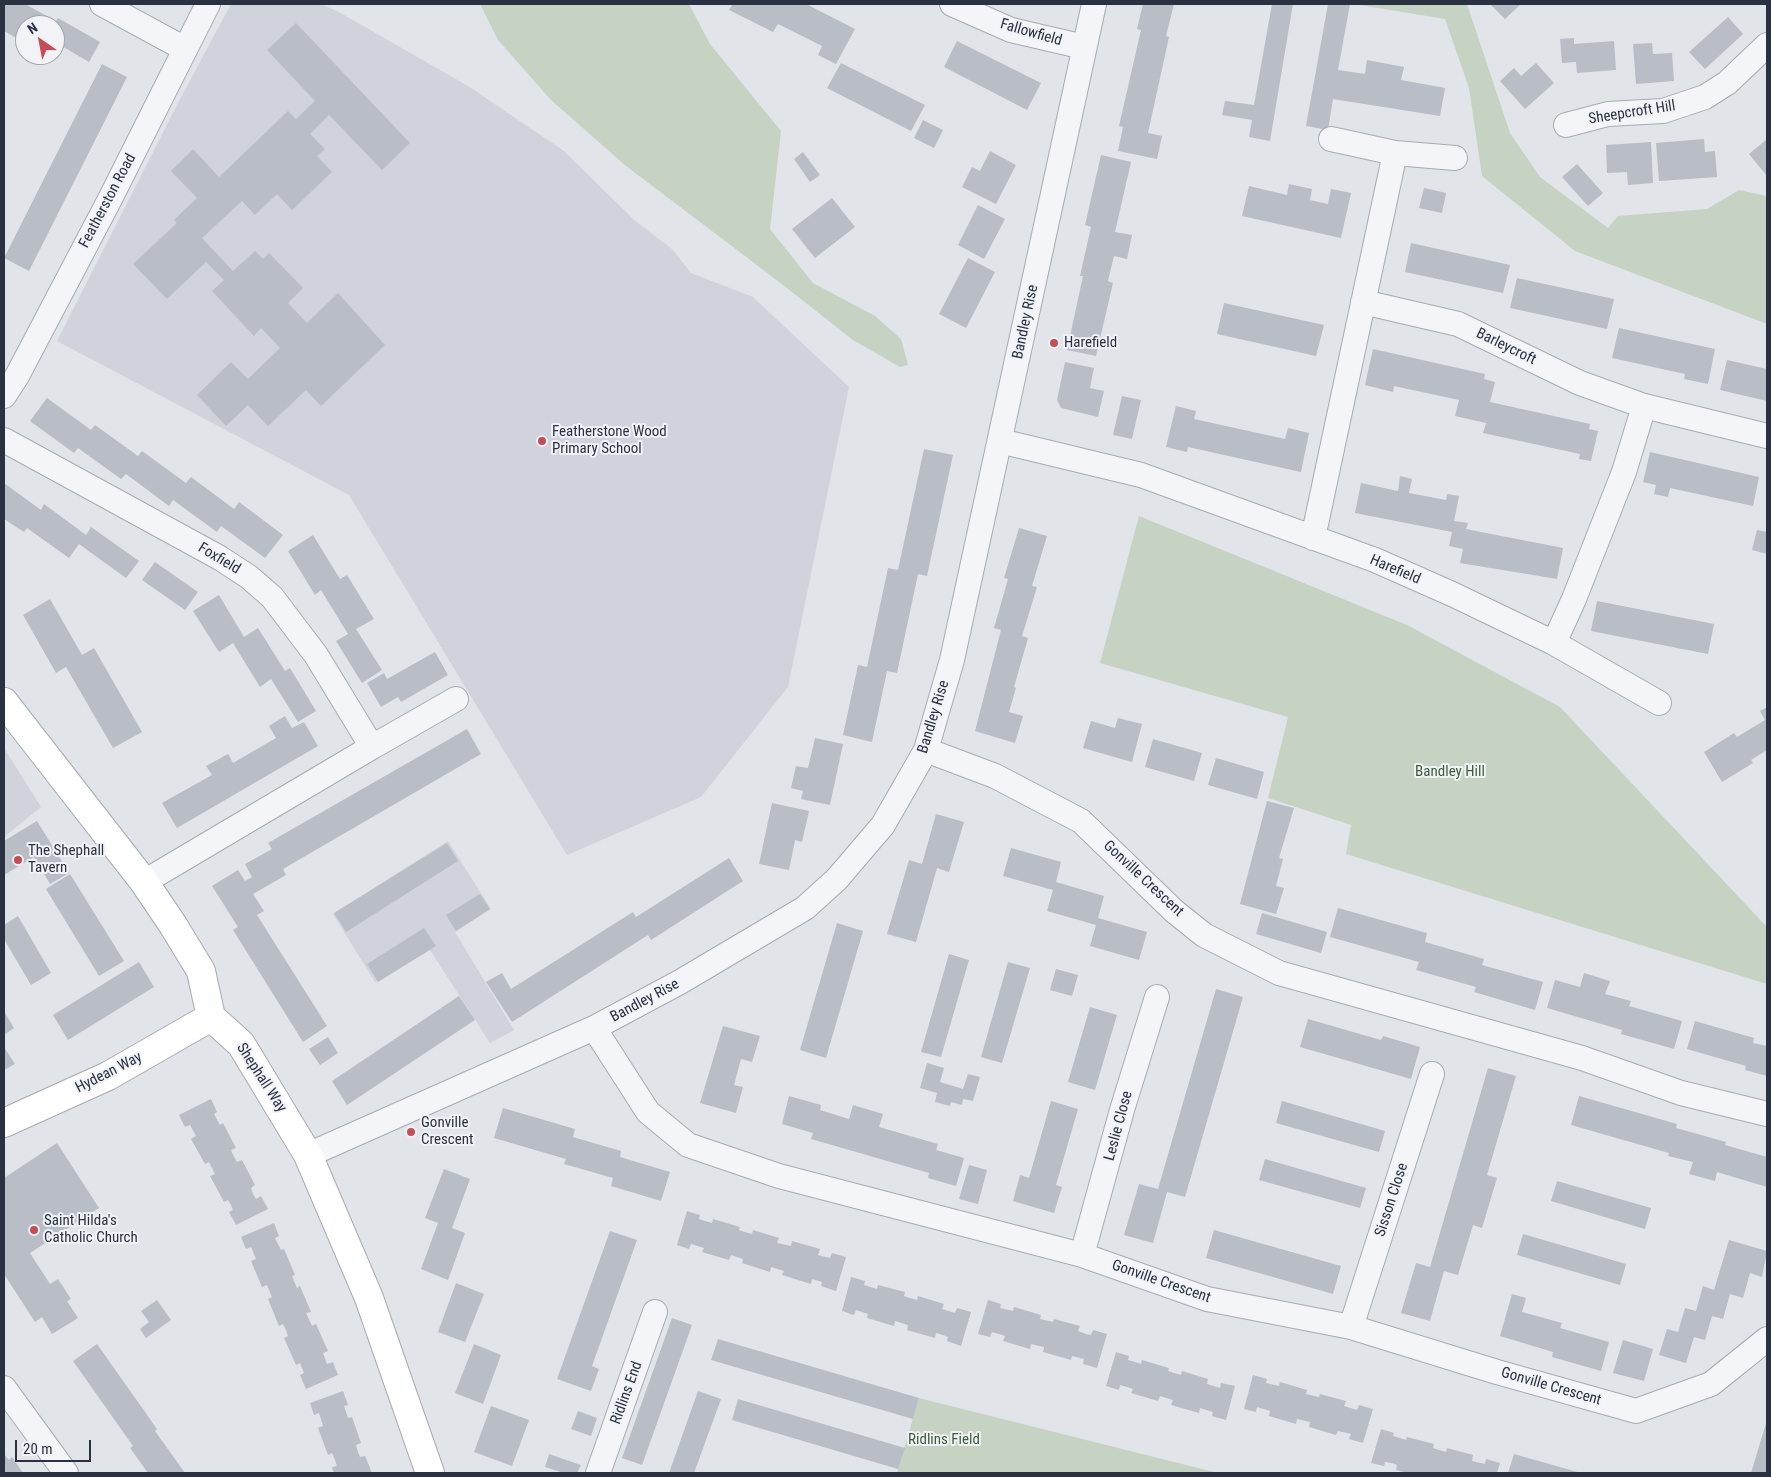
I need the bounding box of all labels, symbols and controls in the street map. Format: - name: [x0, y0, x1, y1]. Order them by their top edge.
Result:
- north arrow: [15, 15, 65, 65]
- street label: Fallowfield: [998, 16, 1064, 50]
- text: N: [24, 19, 40, 37]
- street label: Sheepcroft Hill: [1587, 97, 1677, 129]
- street label: Featherston Road: [76, 151, 140, 251]
- street label: Bandley Rise: [1009, 283, 1043, 361]
- street label: Barleycroft: [1473, 325, 1539, 369]
- place label: Harefield: [1064, 334, 1117, 352]
- marker: Harefield: [1048, 337, 1060, 349]
- place label: Featherstone Wood Primary School: [552, 423, 667, 458]
- marker: Featherstone Wood Primary School: [536, 435, 548, 447]
- street label: Foxfield: [195, 539, 243, 579]
- street label: Harefield: [1367, 551, 1423, 589]
- street label: Bandley Rise: [914, 678, 954, 756]
- park label: Bandley Hill: [1415, 763, 1485, 781]
- street label: Gonville Crescent: [1099, 837, 1187, 921]
- place label: The Shephall Tavern: [28, 842, 104, 877]
- marker: The Shephall Tavern: [12, 854, 24, 866]
- street label: Bandley Rise: [607, 975, 683, 1027]
- street label: Shephall Way: [232, 1040, 290, 1116]
- street label: Hydean Way: [73, 1049, 145, 1097]
- street label: Leslie Close: [1101, 1089, 1137, 1163]
- place label: Gonville Crescent: [421, 1114, 473, 1149]
- marker: Gonville Crescent: [405, 1126, 417, 1138]
- street label: Sisson Close: [1372, 1161, 1412, 1239]
- place label: Saint Hilda's Catholic Church: [44, 1212, 138, 1247]
- marker: Saint Hilda's Catholic Church: [28, 1224, 40, 1236]
- street label: Gonville Crescent: [1109, 1257, 1213, 1307]
- street label: Ridlins End: [607, 1359, 647, 1427]
- street label: Gonville Crescent: [1499, 1364, 1603, 1410]
- scale bar: [18, 1430, 94, 1462]
- park label: Ridlins Field: [908, 1431, 980, 1449]
- text: 20 m: [23, 1440, 53, 1458]

